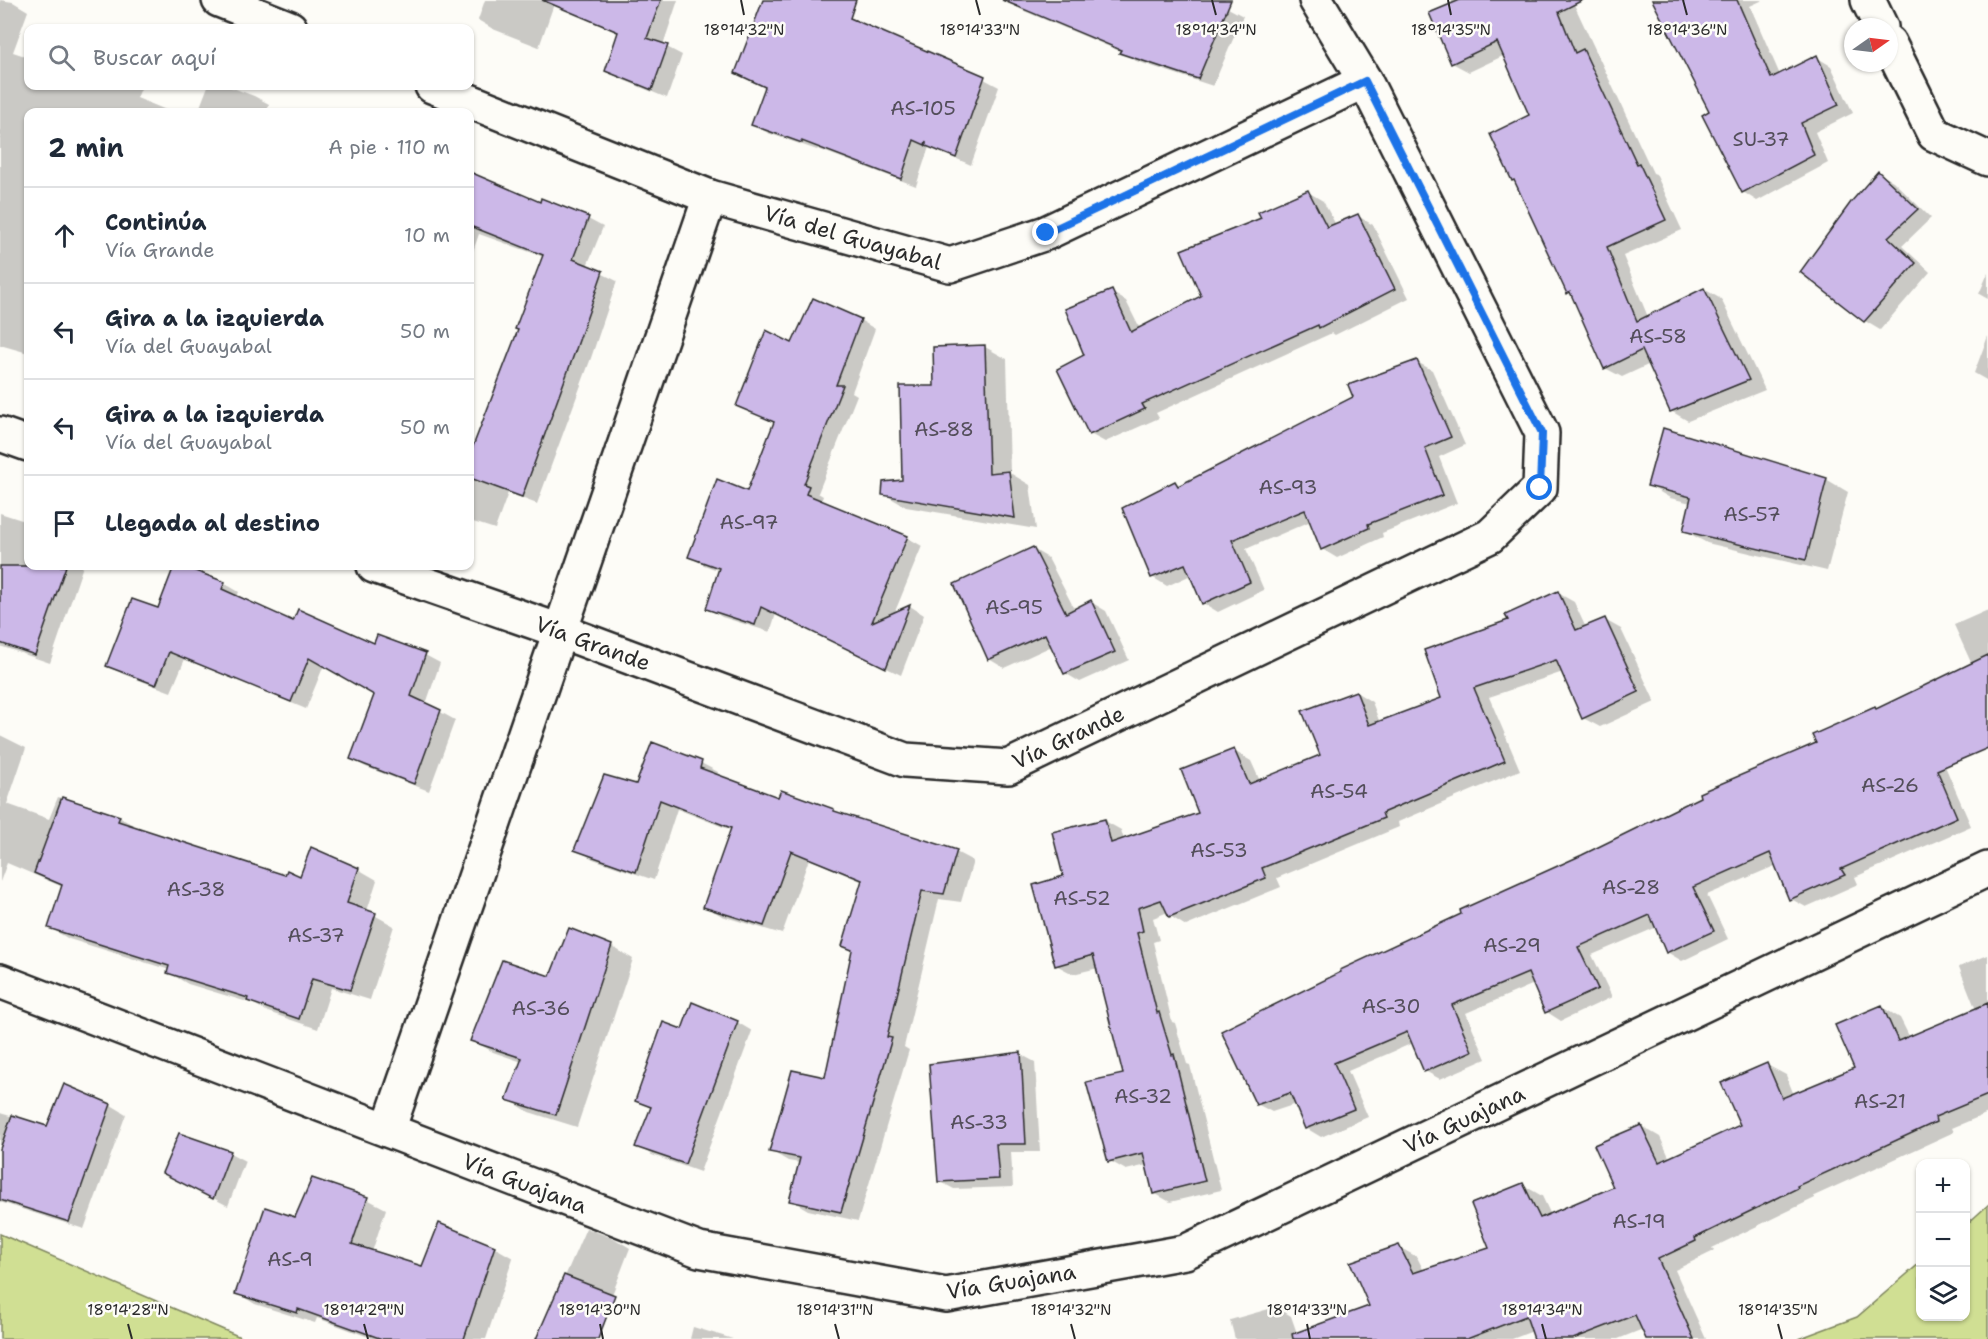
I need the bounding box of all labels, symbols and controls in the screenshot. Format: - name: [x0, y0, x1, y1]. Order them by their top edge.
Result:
- north arrow: [1844, 18, 1898, 72]
- text: 18°14'32"N: [704, 20, 784, 40]
- text: 18°14'33"N: [940, 20, 1020, 40]
- text: 18°14'34"N: [1175, 20, 1257, 40]
- text: 18°14'35"N: [1411, 20, 1491, 40]
- text: 18°14'36"N: [1647, 20, 1727, 40]
- search box: [24, 24, 474, 90]
- icon: search: [45, 41, 78, 74]
- text: Buscar aquí: [93, 43, 216, 72]
- house number: AS-105: [890, 95, 956, 121]
- house number: SU-37: [1733, 126, 1789, 152]
- text: 2 min: [48, 130, 124, 165]
- text: A pie · 110 m: [328, 134, 450, 160]
- street label: Vía del Guayabal: [761, 198, 945, 277]
- text: Continúa: [105, 208, 207, 237]
- icon: ahead: [48, 219, 81, 252]
- route end: [1032, 219, 1058, 245]
- text: 10 m: [404, 222, 450, 248]
- text: Vía Grande: [105, 237, 215, 263]
- text: Gira a la izquierda: [105, 304, 324, 333]
- icon: left: [48, 315, 81, 348]
- text: 50 m: [400, 318, 450, 344]
- house number: AS-58: [1629, 323, 1687, 349]
- text: Vía del Guayabal: [105, 333, 272, 359]
- text: Gira a la izquierda: [105, 400, 324, 429]
- icon: left: [48, 411, 81, 444]
- text: 50 m: [400, 414, 450, 440]
- house number: AS-88: [914, 416, 974, 442]
- text: Vía del Guayabal: [105, 429, 272, 455]
- house number: AS-93: [1258, 474, 1318, 500]
- route start: [1526, 474, 1552, 500]
- house number: AS-57: [1723, 501, 1781, 527]
- icon: arrive: [48, 507, 81, 540]
- text: Llegada al destino: [105, 509, 320, 538]
- house number: AS-97: [719, 509, 779, 535]
- house number: AS-95: [985, 594, 1043, 620]
- street label: Vía Grande: [531, 609, 654, 678]
- street label: Vía Grande: [1007, 699, 1129, 776]
- house number: AS-26: [1861, 772, 1919, 798]
- house number: AS-54: [1310, 778, 1368, 804]
- house number: AS-53: [1190, 837, 1248, 863]
- house number: AS-28: [1602, 874, 1660, 900]
- house number: AS-38: [167, 876, 225, 902]
- house number: AS-52: [1053, 885, 1111, 911]
- house number: AS-37: [287, 922, 345, 948]
- house number: AS-29: [1483, 932, 1541, 958]
- house number: AS-30: [1362, 993, 1420, 1019]
- house number: AS-36: [512, 995, 570, 1021]
- street label: Vía Guajana: [1399, 1079, 1530, 1160]
- house number: AS-32: [1114, 1083, 1172, 1109]
- house number: AS-21: [1854, 1088, 1906, 1114]
- house number: AS-33: [950, 1109, 1008, 1135]
- street label: Vía Guajana: [459, 1146, 591, 1221]
- map controls: [1916, 1159, 1970, 1321]
- button: +: [1916, 1159, 1970, 1213]
- house number: AS-19: [1612, 1208, 1666, 1234]
- button: −: [1916, 1213, 1970, 1267]
- house number: AS-9: [267, 1246, 313, 1272]
- street label: Vía Guajana: [944, 1257, 1078, 1306]
- button: layers: [1916, 1267, 1970, 1321]
- text: 18°14'28"N: [87, 1300, 169, 1320]
- text: 18°14'29"N: [323, 1300, 405, 1320]
- text: 18°14'30"N: [559, 1300, 641, 1320]
- text: 18°14'31"N: [796, 1300, 874, 1320]
- text: 18°14'32"N: [1031, 1300, 1111, 1320]
- text: 18°14'33"N: [1267, 1300, 1347, 1320]
- text: 18°14'34"N: [1501, 1300, 1583, 1320]
- text: 18°14'35"N: [1738, 1300, 1818, 1320]

